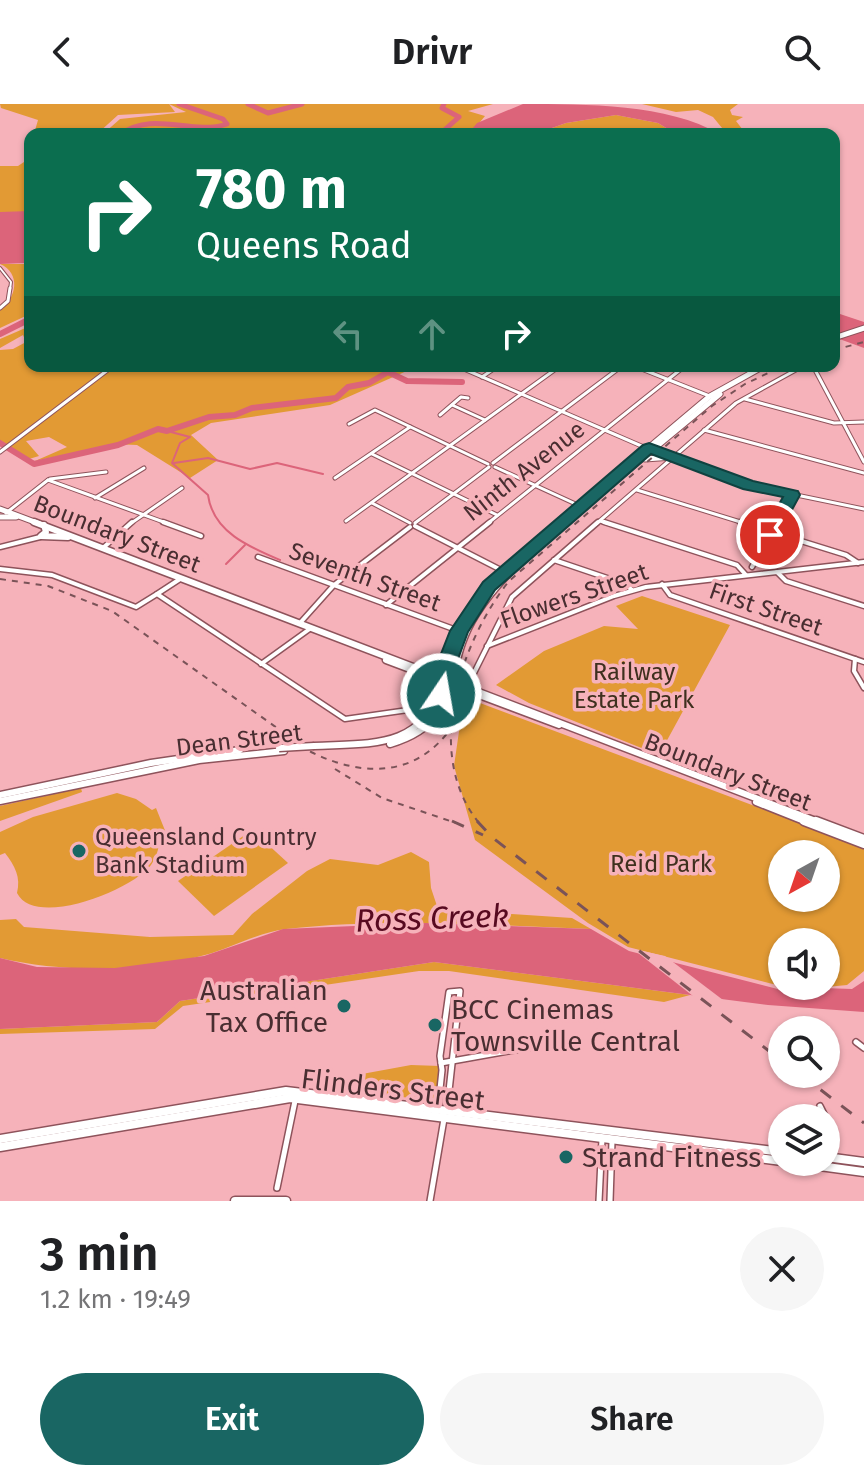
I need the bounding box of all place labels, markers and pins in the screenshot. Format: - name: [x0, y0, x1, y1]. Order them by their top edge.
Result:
- pin: [736, 501, 804, 569]
- place label: Queensland Country Bank Stadium: [95, 823, 317, 879]
- marker: Queensland Country Bank Stadium: [70, 842, 88, 860]
- place label: Australian Tax Office: [200, 974, 328, 1039]
- place label: BCC Cinemas Townsville Central: [451, 993, 680, 1058]
- marker: Australian Tax Office: [335, 997, 353, 1015]
- marker: BCC Cinemas Townsville Central: [426, 1016, 444, 1034]
- place label: Strand Fitness: [582, 1141, 761, 1174]
- marker: Strand Fitness: [557, 1148, 575, 1166]

